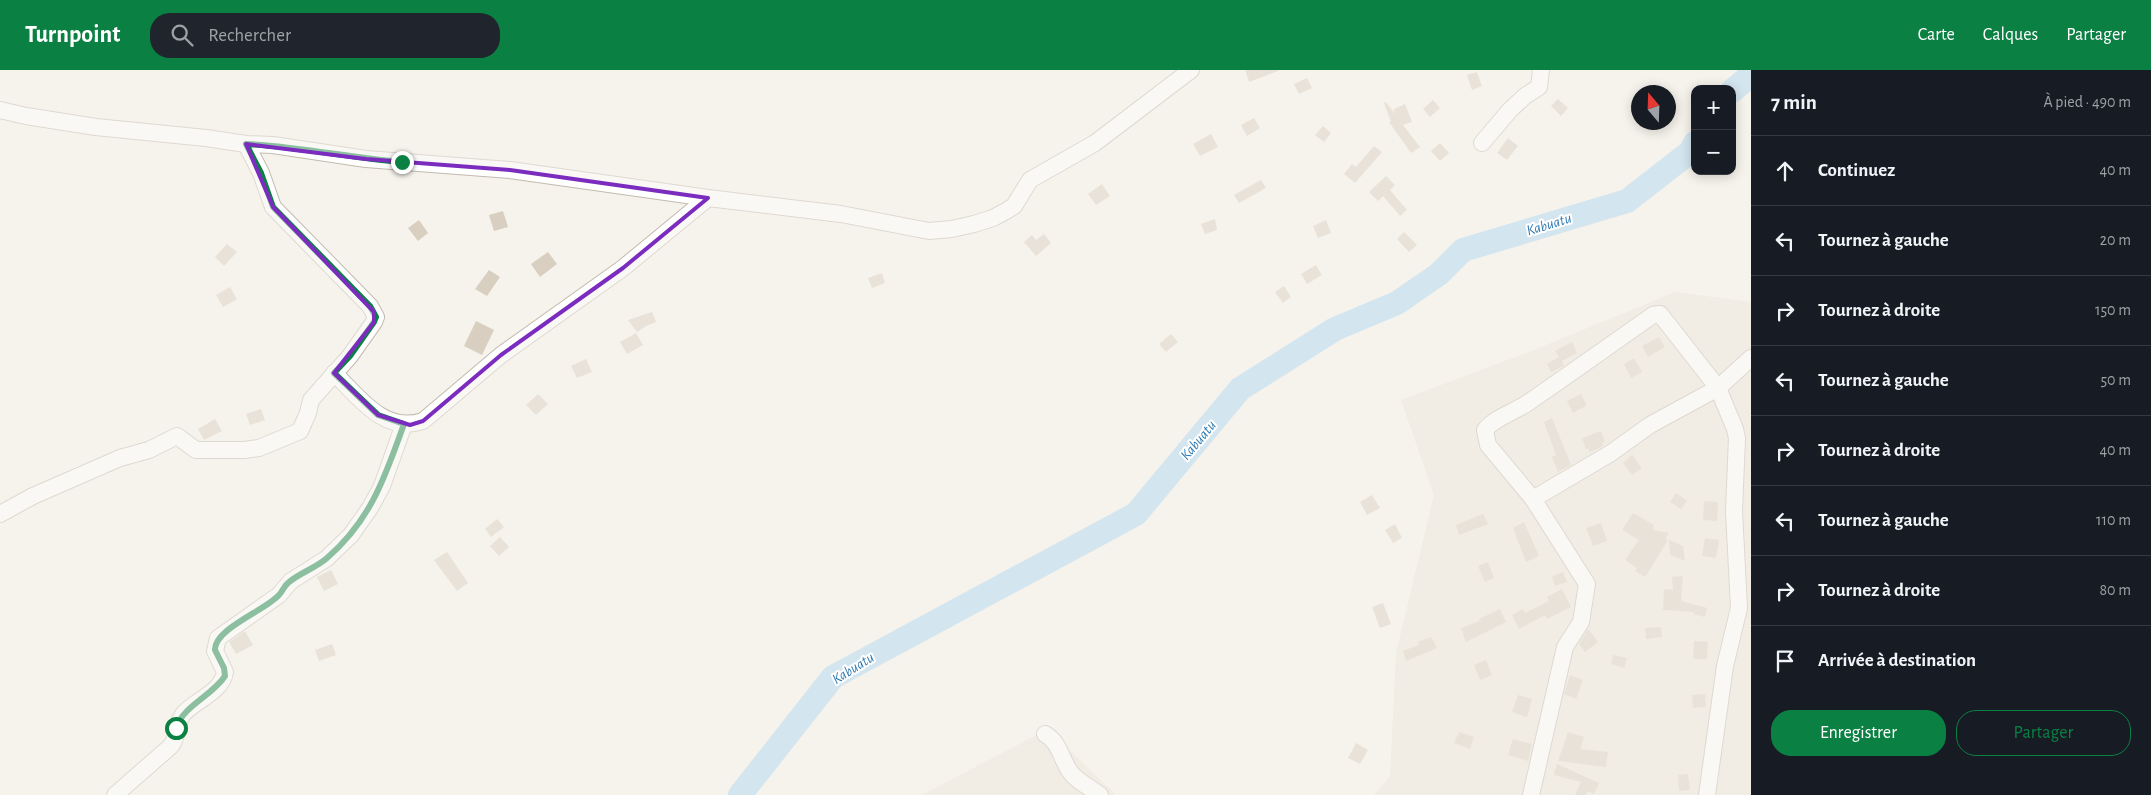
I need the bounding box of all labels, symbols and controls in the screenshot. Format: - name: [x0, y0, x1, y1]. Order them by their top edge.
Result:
- search box: [150, 13, 500, 58]
- icon: search: [168, 21, 196, 49]
- text: Turnpoint: [25, 23, 120, 47]
- text: Rechercher: [208, 26, 291, 45]
- text: Carte: [1918, 26, 1955, 44]
- text: Calques: [1983, 26, 2038, 44]
- text: Partager: [2066, 26, 2126, 44]
- north arrow: [1631, 85, 1676, 130]
- map controls: [1691, 85, 1736, 175]
- button: +: [1691, 85, 1736, 130]
- text: 7 min: [1771, 92, 1817, 113]
- text: À pied · 490 m: [2043, 94, 2131, 110]
- button: −: [1691, 130, 1736, 175]
- route end: [391, 151, 414, 174]
- icon: ahead: [1771, 157, 1799, 185]
- text: Continuez: [1818, 161, 1895, 180]
- text: 40 m: [2099, 162, 2131, 178]
- water label: Kabuatu: [1525, 211, 1574, 238]
- icon: left: [1771, 227, 1799, 255]
- text: Tournez à gauche: [1818, 231, 1949, 250]
- text: 20 m: [2100, 232, 2131, 248]
- icon: right: [1771, 297, 1799, 325]
- text: Tournez à droite: [1818, 301, 1940, 320]
- text: 150 m: [2095, 302, 2131, 318]
- icon: left: [1771, 367, 1799, 395]
- text: Tournez à gauche: [1818, 371, 1949, 390]
- text: 50 m: [2100, 372, 2131, 388]
- water label: Kabuatu: [1178, 418, 1219, 463]
- icon: right: [1771, 437, 1799, 465]
- text: Tournez à droite: [1818, 441, 1940, 460]
- text: 40 m: [2099, 442, 2131, 458]
- icon: left: [1771, 507, 1799, 535]
- text: Tournez à gauche: [1818, 511, 1949, 530]
- text: 110 m: [2096, 512, 2131, 528]
- icon: right: [1771, 577, 1799, 605]
- text: Tournez à droite: [1818, 581, 1940, 600]
- text: 80 m: [2100, 582, 2131, 598]
- icon: arrive: [1771, 647, 1799, 675]
- water label: Kabuatu: [830, 650, 877, 687]
- text: Arrivée à destination: [1818, 651, 1976, 670]
- button: Enregistrer: [1771, 710, 1946, 756]
- button: Partager: [1956, 710, 2131, 756]
- route start: [165, 717, 188, 740]

